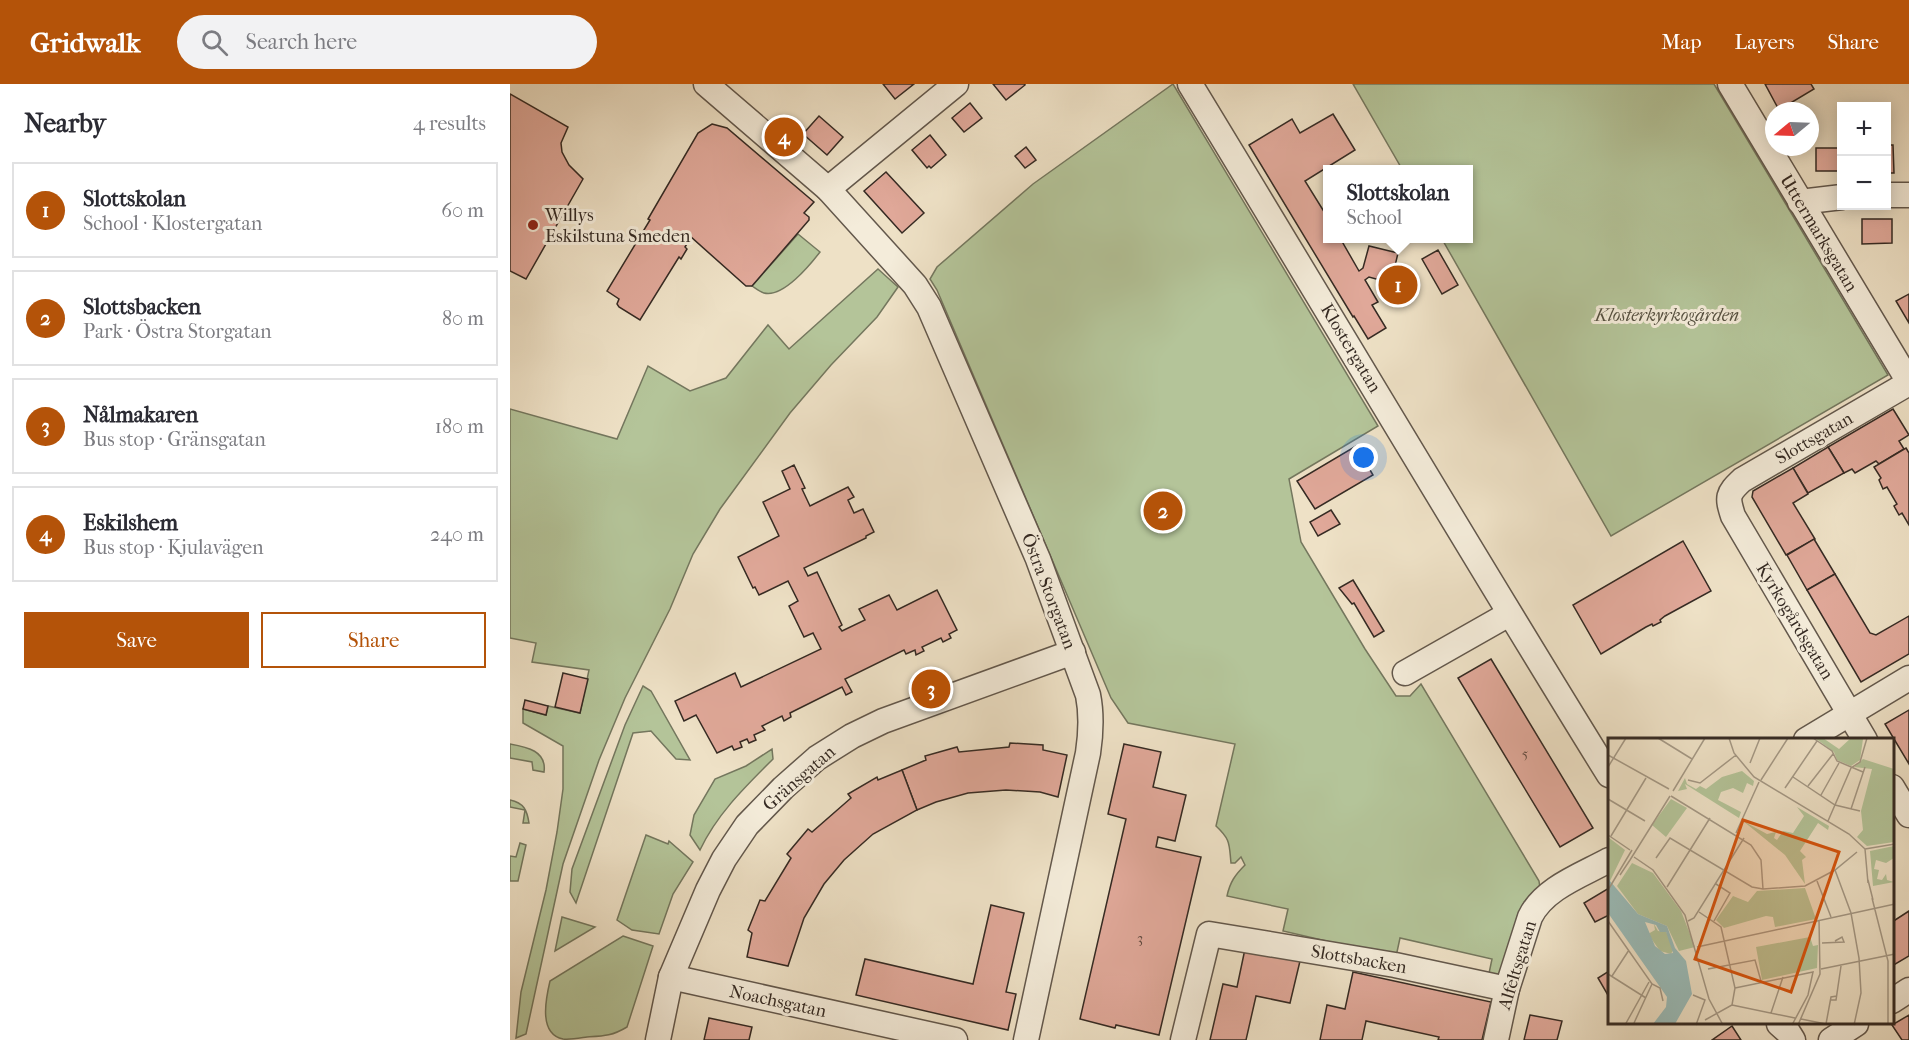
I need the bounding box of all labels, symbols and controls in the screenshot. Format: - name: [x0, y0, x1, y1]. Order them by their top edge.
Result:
- search box: [177, 15, 597, 69]
- text: Gridwalk: [30, 26, 141, 59]
- icon: search: [198, 26, 231, 59]
- text: Search here: [246, 29, 357, 55]
- text: Map: [1661, 30, 1702, 54]
- text: Layers: [1735, 30, 1794, 54]
- text: Share: [1827, 30, 1879, 54]
- north arrow: [1765, 102, 1819, 156]
- map controls: [1837, 102, 1891, 210]
- button: +: [1837, 102, 1891, 156]
- text: Nearby: [24, 108, 106, 139]
- text: 4 results: [413, 112, 486, 135]
- pin: 4: [764, 115, 804, 160]
- button: −: [1837, 156, 1891, 210]
- popup: [1323, 165, 1473, 243]
- street label: Uttermarksgatan: [1775, 171, 1862, 296]
- text: Slottskolan: [1346, 180, 1450, 206]
- text: Slottskolan: [83, 186, 186, 212]
- text: 1: [42, 199, 49, 222]
- text: 60 m: [441, 199, 484, 222]
- place label: Willys Eskilstuna Smeden: [544, 205, 691, 247]
- text: School: [1346, 206, 1402, 229]
- text: School · Klostergatan: [83, 212, 262, 235]
- marker: Willys Eskilstuna Smeden: [526, 218, 540, 232]
- pin: 1: [1378, 262, 1418, 308]
- text: Slottsbacken: [83, 294, 201, 320]
- street label: Klostergatan: [1316, 300, 1386, 397]
- park label: Klosterkyrkogården: [1593, 305, 1739, 326]
- text: 2: [40, 307, 51, 330]
- text: 80 m: [442, 307, 484, 330]
- text: Park · Östra Storgatan: [83, 320, 272, 343]
- text: Nålmakaren: [83, 402, 198, 428]
- street label: Slottsgatan: [1772, 408, 1857, 469]
- text: 3: [41, 415, 50, 438]
- text: 180 m: [435, 415, 484, 438]
- text: Bus stop · Gränsgatan: [83, 428, 266, 451]
- your location: [1349, 443, 1378, 472]
- pin: 2: [1144, 488, 1182, 534]
- text: Eskilshem: [83, 510, 178, 536]
- text: 4: [40, 523, 51, 546]
- text: 240 m: [430, 523, 484, 546]
- street label: Östra Storgatan: [1017, 530, 1081, 653]
- text: Bus stop · Kjulavägen: [83, 536, 264, 559]
- street label: Kyrkogårdsgatan: [1751, 559, 1838, 684]
- button: Save: [24, 612, 249, 668]
- button: Share: [261, 612, 486, 668]
- pin: 3: [912, 666, 950, 712]
- inset map: [1608, 738, 1894, 1025]
- street label: Gränsgatan: [759, 741, 840, 815]
- house number: 5: [1522, 744, 1528, 762]
- street label: Alfeltsgatan: [1494, 917, 1541, 1013]
- house number: 3: [1137, 929, 1143, 947]
- street label: Slottsbacken: [1309, 941, 1409, 978]
- street label: Noachsgatan: [728, 981, 829, 1022]

